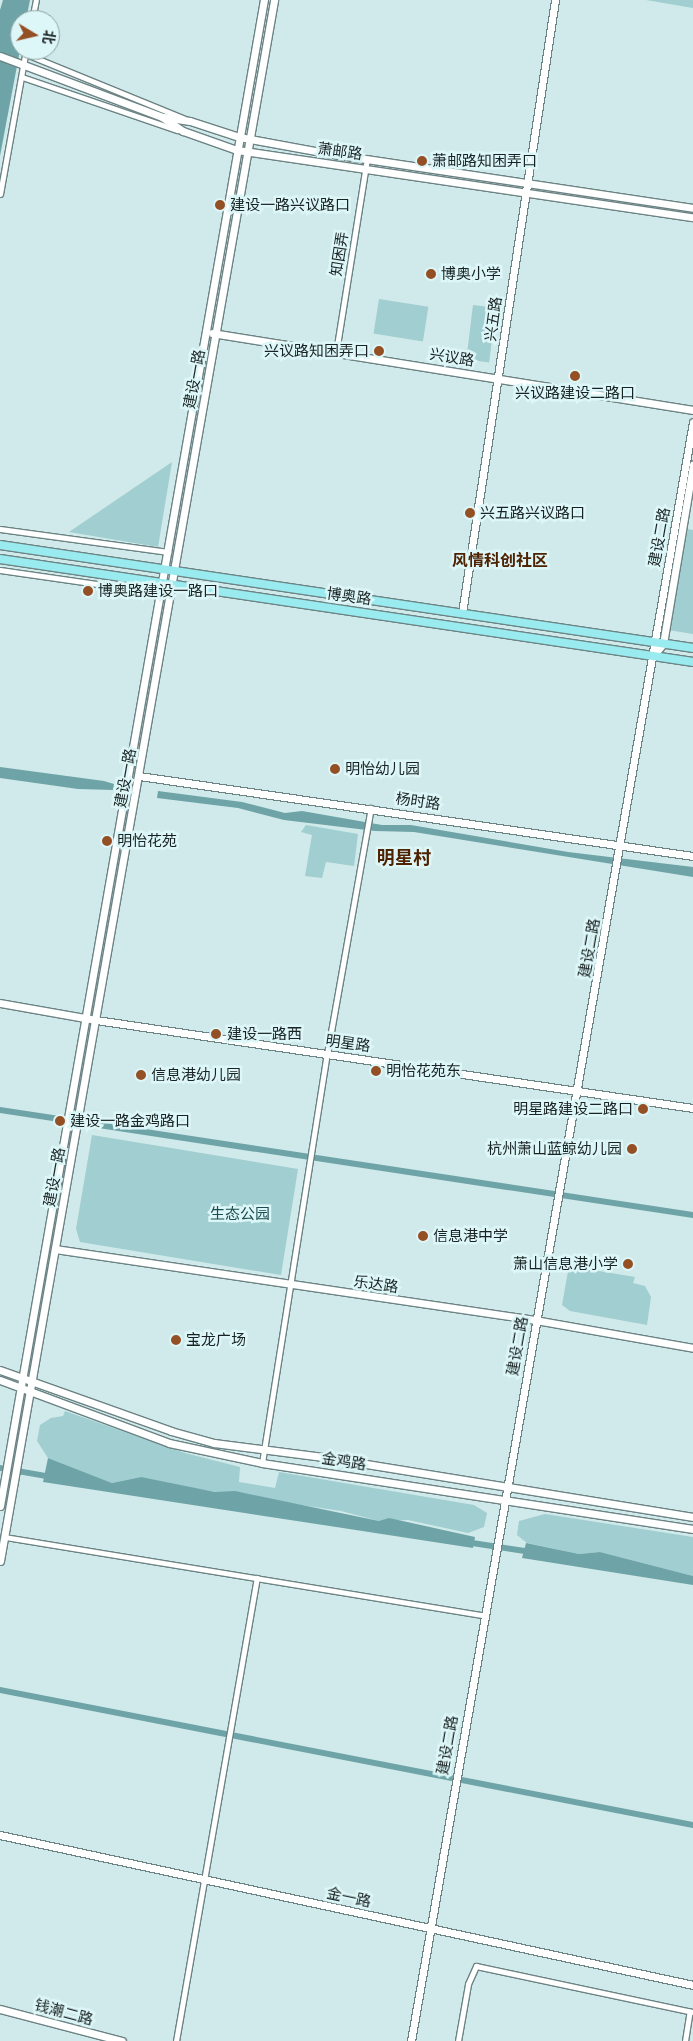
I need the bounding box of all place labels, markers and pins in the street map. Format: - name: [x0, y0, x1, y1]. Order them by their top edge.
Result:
- place label: 萧邮路知困弄口: [432, 152, 537, 170]
- marker: 萧邮路知困弄口: [416, 155, 428, 167]
- place label: 建设一路兴议路口: [230, 196, 350, 214]
- marker: 建设一路兴议路口: [214, 199, 226, 211]
- place label: 博奥小学: [441, 265, 501, 283]
- marker: 博奥小学: [425, 268, 437, 280]
- place label: 兴议路知困弄口: [264, 342, 369, 360]
- marker: 兴议路知困弄口: [373, 345, 385, 357]
- marker: 兴议路建设二路口: [569, 370, 581, 382]
- place label: 兴议路建设二路口: [515, 384, 635, 402]
- place label: 兴五路兴议路口: [480, 504, 585, 522]
- marker: 兴五路兴议路口: [464, 507, 476, 519]
- place label: 博奥路建设一路口: [98, 582, 218, 600]
- marker: 博奥路建设一路口: [82, 585, 94, 597]
- place label: 明怡幼儿园: [345, 760, 420, 778]
- marker: 明怡幼儿园: [329, 763, 341, 775]
- place label: 明怡花苑: [117, 832, 177, 850]
- marker: 明怡花苑: [101, 835, 113, 847]
- place label: 建设一路西: [227, 1025, 302, 1043]
- marker: 建设一路西: [209, 1027, 223, 1041]
- place label: 明怡花苑东: [386, 1062, 461, 1080]
- marker: 明怡花苑东: [370, 1065, 382, 1077]
- place label: 信息港幼儿园: [151, 1066, 241, 1084]
- marker: 信息港幼儿园: [135, 1069, 147, 1081]
- place label: 明星路建设二路口: [513, 1100, 633, 1118]
- marker: 明星路建设二路口: [637, 1103, 649, 1115]
- place label: 建设一路金鸡路口: [70, 1112, 190, 1130]
- marker: 建设一路金鸡路口: [54, 1115, 66, 1127]
- place label: 杭州萧山蓝鲸幼儿园: [487, 1140, 622, 1158]
- marker: 杭州萧山蓝鲸幼儿园: [626, 1143, 638, 1155]
- place label: 信息港中学: [433, 1227, 508, 1245]
- marker: 信息港中学: [417, 1230, 429, 1242]
- place label: 萧山信息港小学: [513, 1255, 618, 1273]
- marker: 萧山信息港小学: [622, 1258, 634, 1270]
- place label: 宝龙广场: [186, 1331, 246, 1349]
- marker: 宝龙广场: [170, 1334, 182, 1346]

